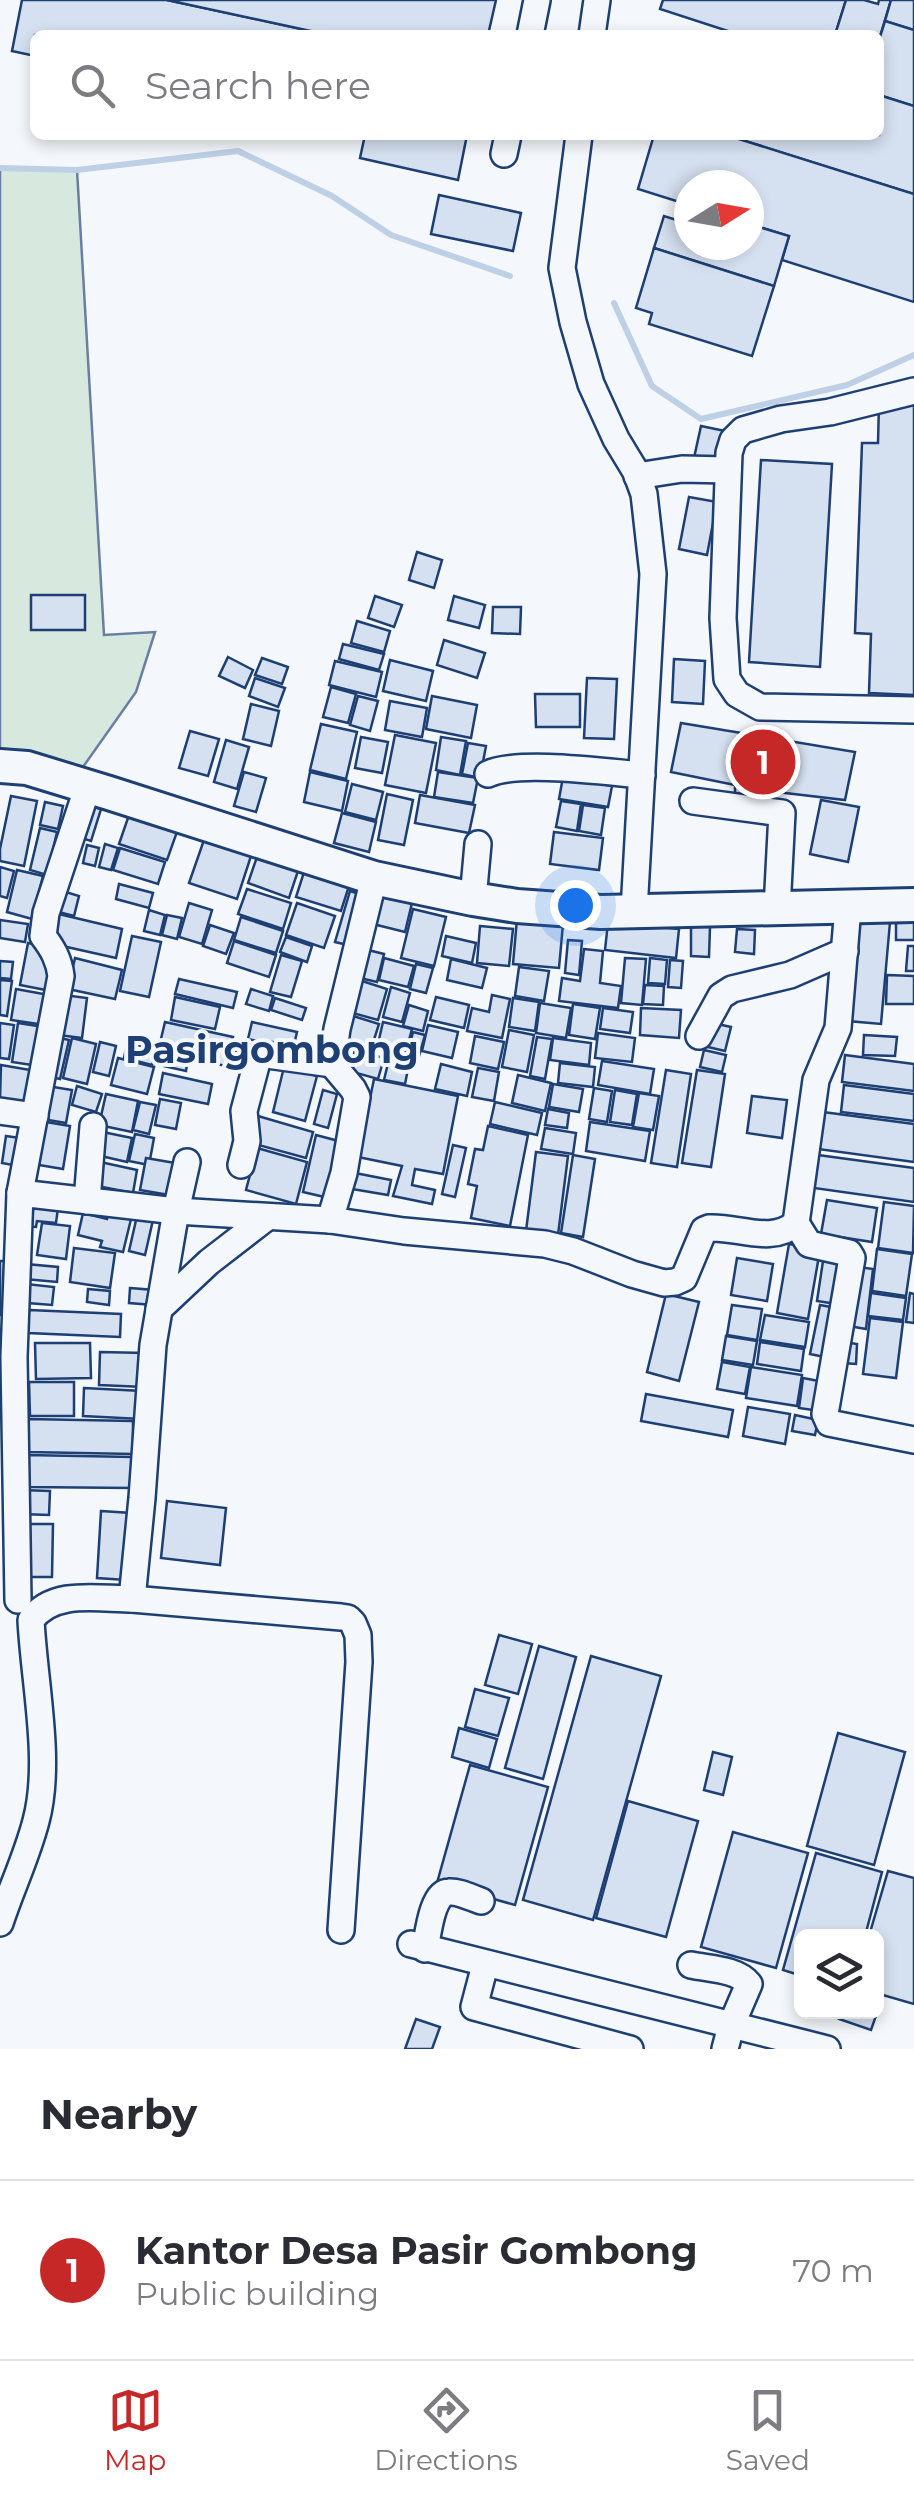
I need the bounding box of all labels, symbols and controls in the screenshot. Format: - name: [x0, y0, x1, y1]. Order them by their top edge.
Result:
- search box: [30, 30, 884, 140]
- icon: search: [65, 58, 120, 113]
- text: Search here: [145, 62, 371, 109]
- north arrow: [674, 170, 764, 260]
- pin: 1: [730, 724, 796, 800]
- your location: [550, 880, 601, 931]
- district label: Pasirgombong: [125, 1026, 419, 1073]
- map controls: [794, 1929, 884, 2019]
- button: layers: [794, 1929, 884, 2019]
- text: Nearby: [40, 2088, 197, 2140]
- text: Kantor Desa Pasir Gombong: [135, 2227, 698, 2274]
- text: 1: [66, 2251, 79, 2290]
- text: 70 m: [792, 2251, 874, 2290]
- text: Public building: [135, 2274, 379, 2313]
- tab: Map: [104, 2383, 166, 2477]
- tab: Directions: [374, 2383, 518, 2477]
- tab: Saved: [726, 2383, 810, 2477]

